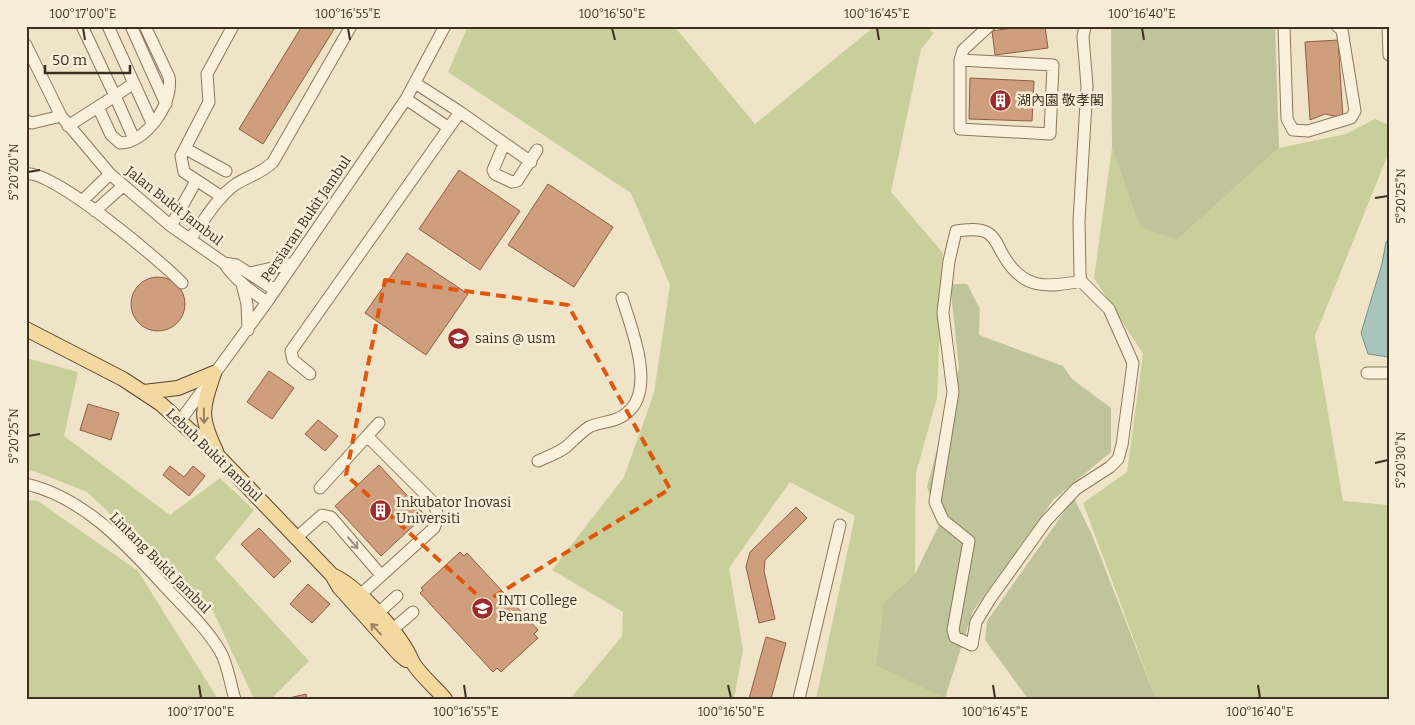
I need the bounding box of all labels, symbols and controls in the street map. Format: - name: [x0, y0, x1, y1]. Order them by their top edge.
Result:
- text: 100°17'00"E: [50, 7, 116, 21]
- text: 100°16'55"E: [316, 7, 380, 21]
- text: 100°16'50"E: [579, 7, 645, 21]
- text: 100°16'45"E: [844, 7, 910, 21]
- text: 100°16'40"E: [1109, 7, 1175, 21]
- scale bar: [45, 42, 130, 74]
- text: 50 m: [52, 51, 88, 69]
- building icon: 湖內園 敬孝閣: [989, 88, 1013, 112]
- place label: 湖內園 敬孝閣: [1017, 92, 1104, 109]
- text: 5°20'20"N: [7, 143, 21, 200]
- street label: Persiaran Bukit Jambul: [257, 153, 355, 285]
- street label: Jalan Bukit Jambul: [121, 162, 226, 249]
- text: 5°20'25"N: [1394, 168, 1408, 224]
- school or university icon: sains @ usm: [447, 326, 471, 350]
- place label: sains @ usm: [475, 330, 556, 347]
- street label: Lebuh Bukit Jambul: [162, 405, 266, 505]
- one-way arrow: [199, 407, 209, 423]
- text: 5°20'25"N: [7, 408, 21, 464]
- text: 5°20'30"N: [1394, 431, 1408, 489]
- place label: Inkubator Inovasi Universiti: [396, 494, 511, 527]
- building icon: Inkubator Inovasi Universiti: [368, 498, 392, 522]
- street label: Lintang Bukit Jambul: [106, 509, 214, 617]
- one-way arrow: [347, 536, 358, 549]
- place label: INTI College Penang: [498, 592, 577, 625]
- school or university icon: INTI College Penang: [470, 596, 494, 620]
- one-way arrow: [370, 623, 382, 636]
- text: 100°17'00"E: [168, 705, 234, 719]
- text: 100°16'55"E: [434, 705, 498, 719]
- text: 100°16'50"E: [698, 705, 764, 719]
- text: 100°16'45"E: [962, 705, 1028, 719]
- text: 100°16'40"E: [1227, 705, 1293, 719]

